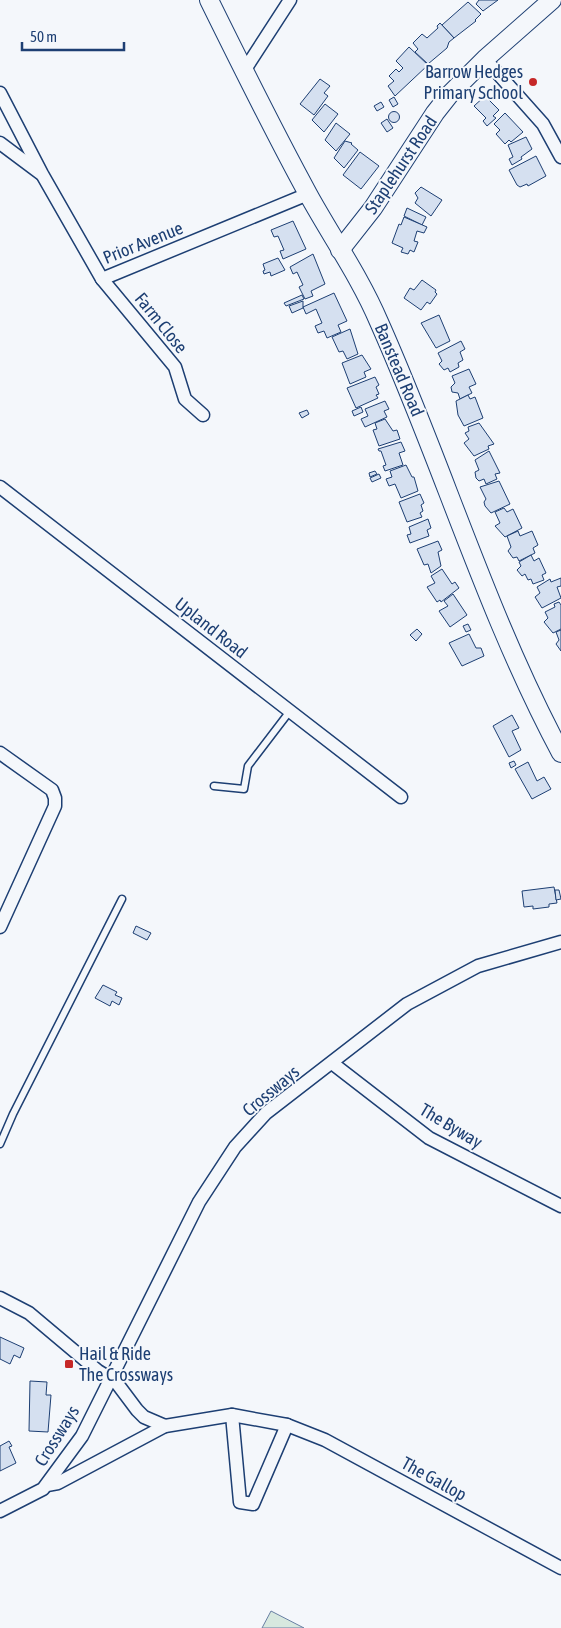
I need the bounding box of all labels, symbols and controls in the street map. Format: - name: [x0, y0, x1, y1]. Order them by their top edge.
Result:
- scale bar: [22, 20, 125, 52]
- text: 50 m: [30, 28, 57, 45]
- place label: Barrow Hedges Primary School: [424, 61, 523, 103]
- marker: Barrow Hedges Primary School: [527, 76, 539, 88]
- street label: Staplehurst Road: [360, 112, 441, 218]
- street label: Prior Avenue: [100, 217, 186, 268]
- street label: Farm Close: [131, 288, 192, 357]
- street label: Banstead Road: [370, 320, 428, 419]
- street label: Upland Road: [171, 593, 252, 662]
- street label: Crossways: [238, 1061, 303, 1120]
- street label: The Byway: [416, 1099, 486, 1152]
- place label: Hail & Ride The Crossways: [79, 1343, 173, 1385]
- marker: Hail & Ride The Crossways: [63, 1358, 75, 1370]
- street label: Crossways: [30, 1402, 83, 1470]
- street label: The Gallop: [398, 1452, 470, 1505]

